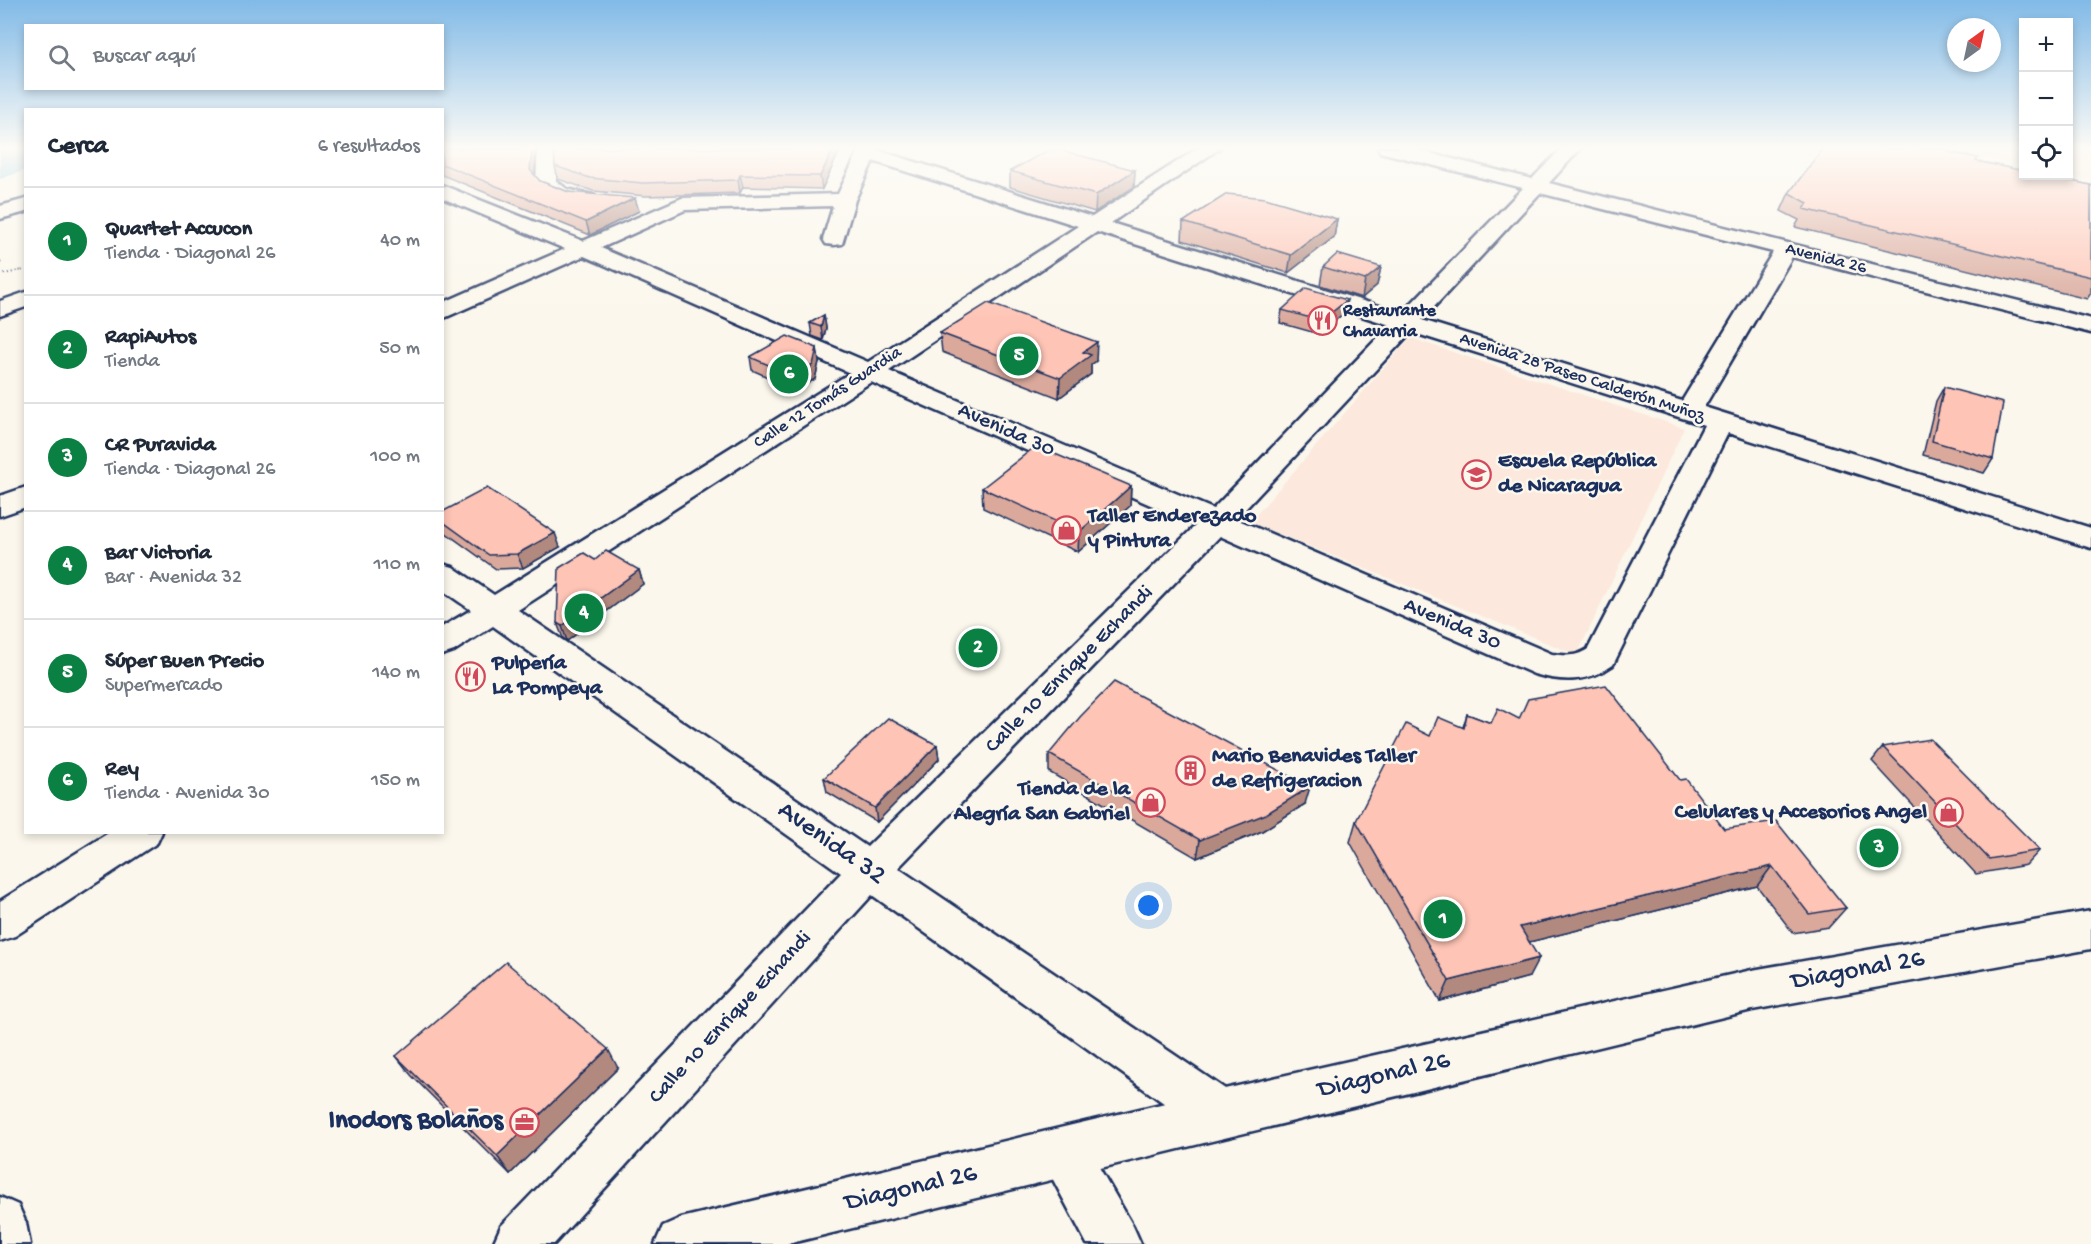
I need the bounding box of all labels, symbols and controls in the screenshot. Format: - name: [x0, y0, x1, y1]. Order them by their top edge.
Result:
- north arrow: [1947, 18, 2001, 72]
- map controls: [2019, 18, 2073, 180]
- button: +: [2019, 18, 2073, 72]
- search box: [24, 24, 444, 90]
- icon: search: [45, 41, 78, 74]
- text: Buscar aquí: [93, 44, 196, 70]
- button: −: [2019, 72, 2073, 126]
- button: locate: [2019, 126, 2073, 180]
- text: Cerca: [48, 132, 108, 163]
- text: 6 resultados: [318, 136, 420, 159]
- text: Quartet Accucon: [105, 217, 252, 243]
- text: 1: [63, 230, 72, 253]
- text: 40 m: [380, 230, 420, 253]
- street label: Avenida 26: [1783, 239, 1870, 279]
- text: Tienda · Diagonal 26: [105, 243, 275, 266]
- place label: Restaurante Chavarria: [1342, 301, 1436, 343]
- restaurant icon: Restaurante Chavarria: [1306, 305, 1338, 337]
- text: RapiAutos: [105, 325, 196, 351]
- street label: Avenida 28 Paseo Calderón Muñoz: [1457, 328, 1708, 428]
- pin: 5: [1000, 334, 1038, 378]
- text: 2: [63, 338, 72, 361]
- text: 50 m: [379, 338, 420, 361]
- street label: Calle 12 Tomás Guardia: [750, 342, 907, 454]
- text: Tienda: [105, 351, 160, 374]
- pin: 6: [770, 352, 808, 397]
- street label: Avenida 30: [953, 398, 1059, 464]
- text: CR Puravida: [105, 433, 216, 459]
- text: 3: [62, 446, 73, 469]
- text: 100 m: [370, 446, 420, 469]
- place label: Escuela República de Nicaragua: [1498, 449, 1658, 500]
- text: Tienda · Diagonal 26: [105, 459, 275, 482]
- school or university icon: Escuela República de Nicaragua: [1461, 459, 1493, 491]
- place label: Taller Enderezado y Pintura: [1086, 504, 1257, 555]
- shop icon: Taller Enderezado y Pintura: [1051, 514, 1083, 546]
- text: Bar Victoria: [105, 541, 211, 567]
- text: 4: [63, 554, 72, 577]
- text: 110 m: [374, 554, 420, 577]
- text: Bar · Avenida 32: [105, 567, 242, 590]
- street label: Calle 10 Enrique Echandi: [981, 581, 1159, 759]
- pin: 4: [564, 590, 604, 636]
- street label: Avenida 30: [1399, 593, 1505, 657]
- pin: 2: [958, 626, 998, 670]
- text: Súper Buen Precio: [105, 649, 264, 675]
- place label: Pulpería La Pompeya: [491, 651, 604, 702]
- restaurant icon: Pulpería La Pompeya: [455, 661, 487, 693]
- text: 5: [62, 662, 73, 685]
- text: 140 m: [372, 662, 420, 685]
- text: Supermercado: [105, 675, 223, 698]
- place label: Mario Benavides Taller de Refrigeracion: [1212, 744, 1418, 795]
- building icon: Mario Benavides Taller de Refrigeracion: [1175, 754, 1207, 786]
- text: Rey: [105, 757, 139, 783]
- text: 6: [62, 770, 73, 793]
- text: 150 m: [371, 770, 420, 793]
- place label: Tienda de la Alegría San Gabriel: [953, 777, 1132, 828]
- text: Tienda · Avenida 30: [105, 783, 270, 806]
- shop icon: Tienda de la Alegría San Gabriel: [1135, 787, 1167, 819]
- street label: Avenida 32: [771, 795, 891, 893]
- shop icon: Celulares y Accesorios Angel: [1932, 797, 1964, 829]
- place label: Celulares y Accesorios Angel: [1674, 800, 1927, 826]
- pin: 3: [1860, 826, 1898, 870]
- your location: [1134, 891, 1163, 920]
- pin: 1: [1424, 896, 1462, 942]
- street label: Calle 10 Enrique Echandi: [644, 926, 818, 1110]
- street label: Diagonal 26: [1787, 943, 1928, 999]
- street label: Diagonal 26: [1313, 1045, 1454, 1107]
- place label: Inodors Bolaños: [328, 1106, 505, 1138]
- office icon: Inodors Bolaños: [508, 1106, 540, 1138]
- street label: Diagonal 26: [840, 1158, 981, 1220]

